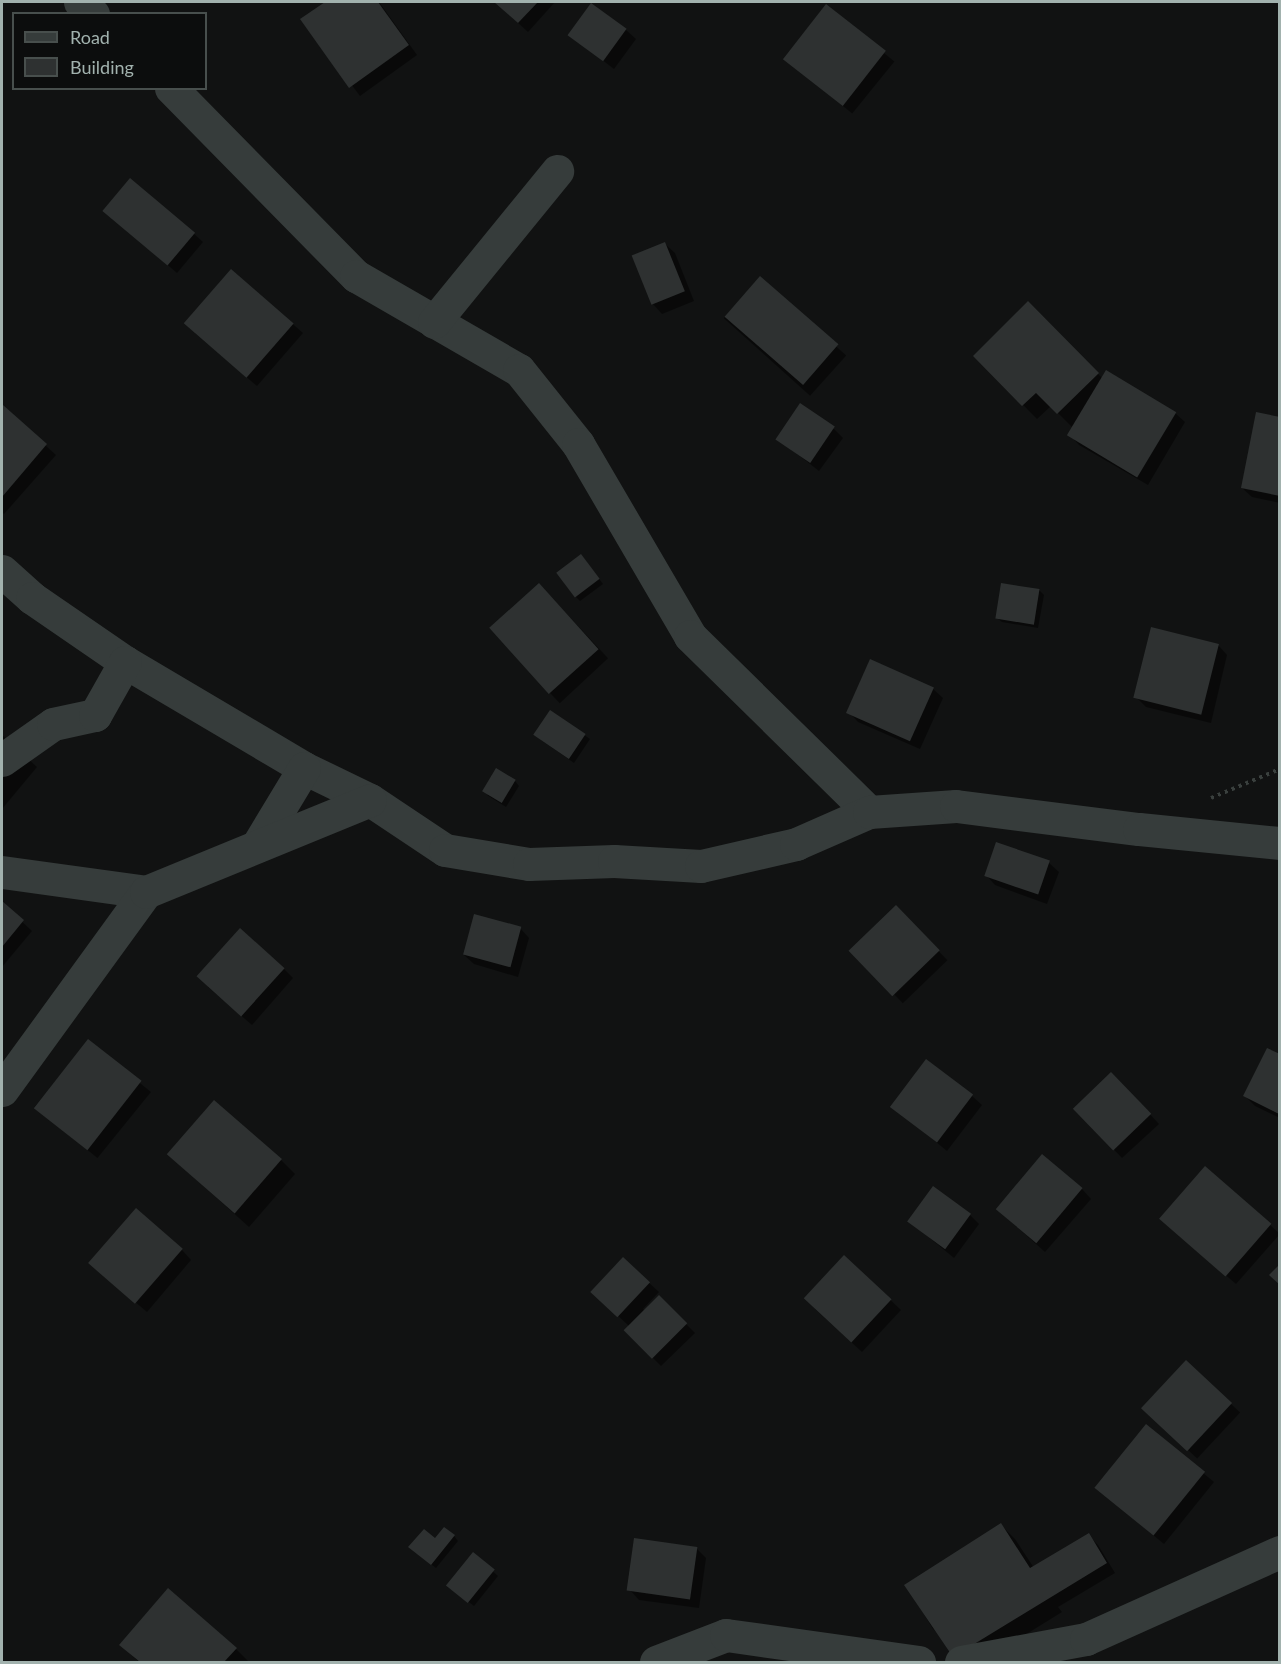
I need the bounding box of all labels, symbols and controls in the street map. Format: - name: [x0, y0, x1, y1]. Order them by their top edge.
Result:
- legend: [12, 12, 207, 90]
- text: Road: [70, 26, 110, 48]
- text: Building: [70, 56, 134, 78]

